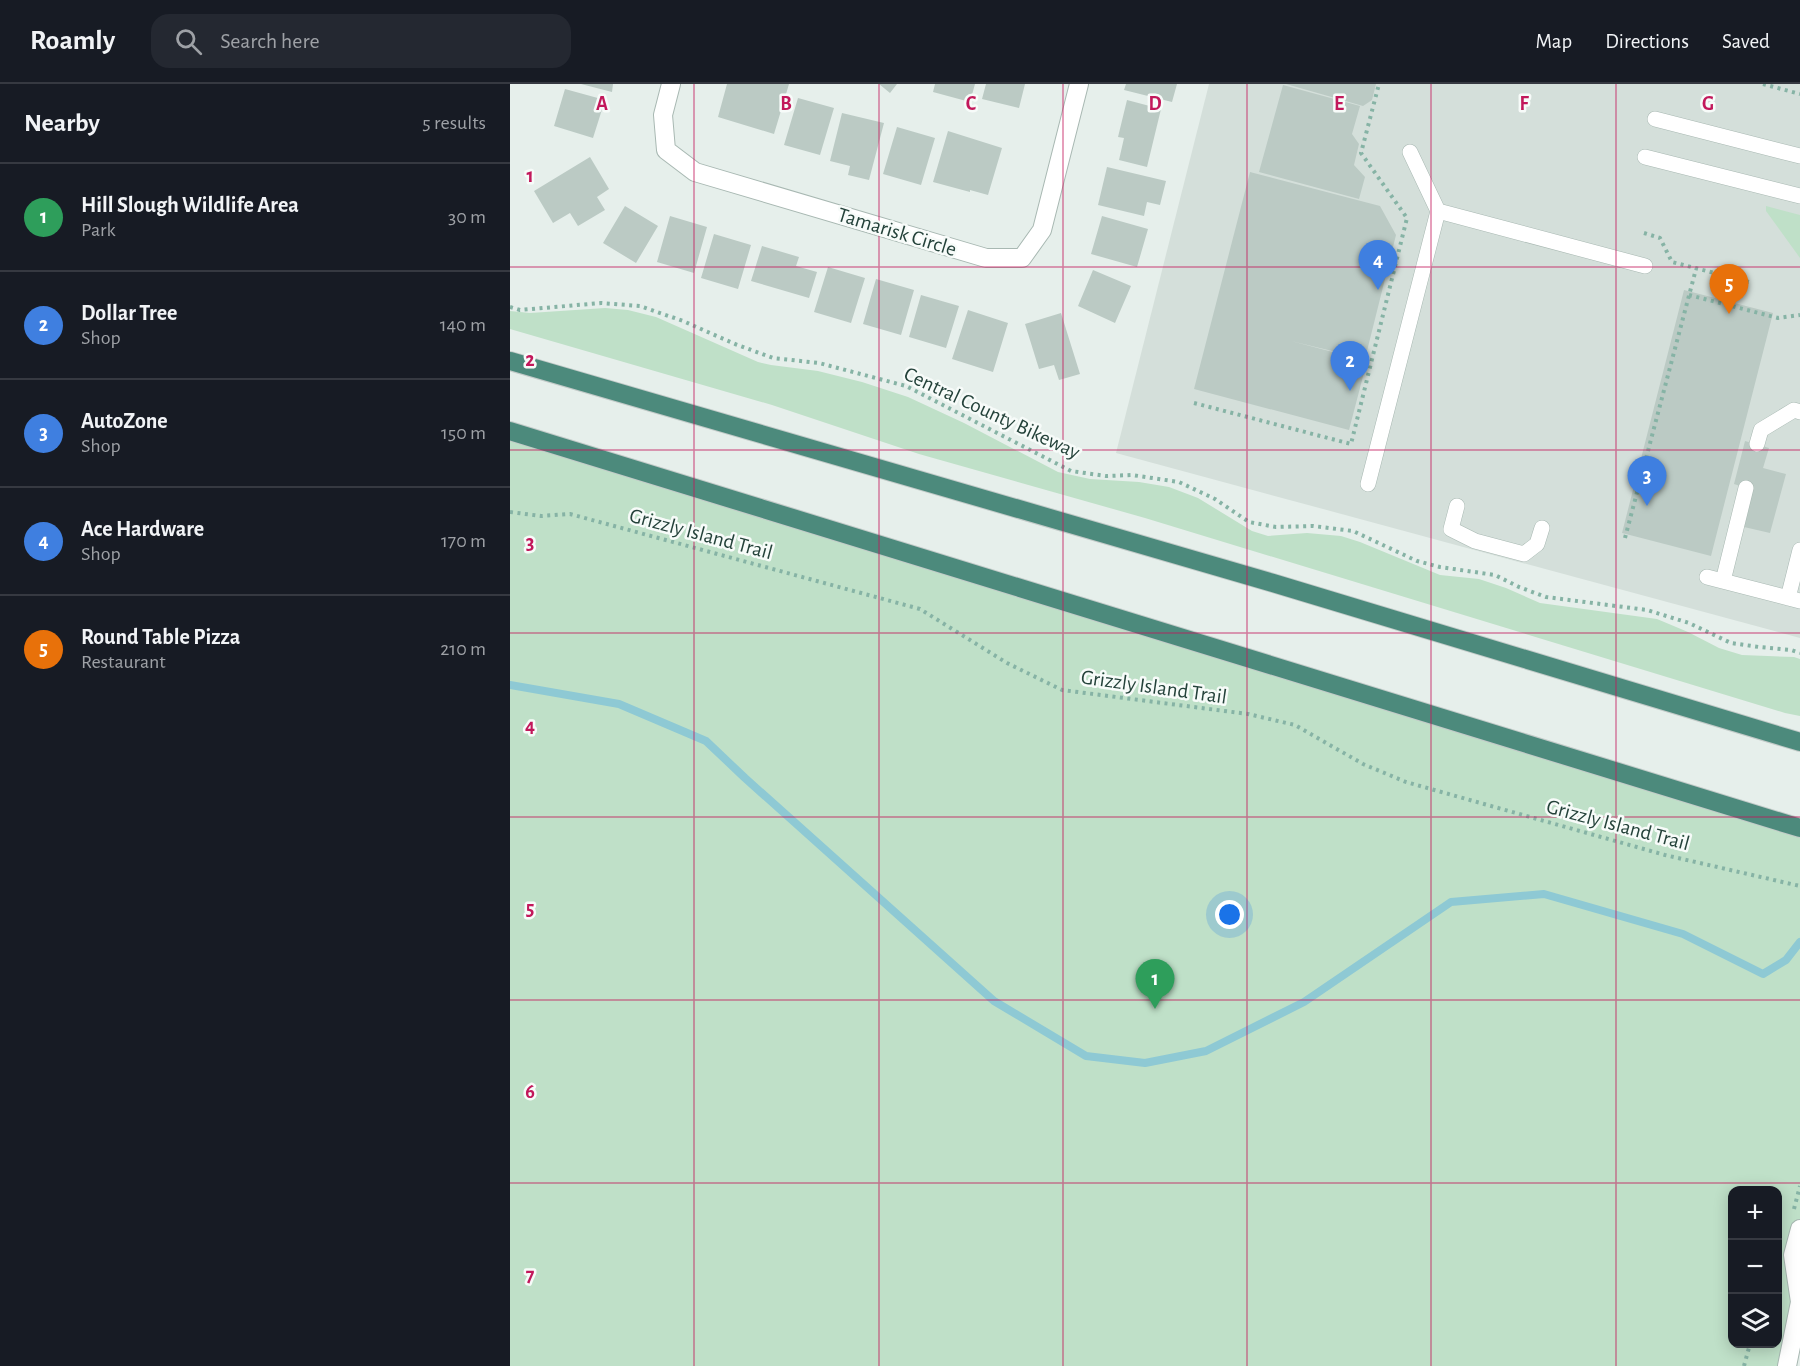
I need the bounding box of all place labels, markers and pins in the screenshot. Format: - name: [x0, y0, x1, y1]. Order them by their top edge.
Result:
- pin: 4: [1358, 240, 1398, 290]
- pin: 5: [1710, 264, 1748, 314]
- pin: 2: [1330, 342, 1370, 391]
- pin: 3: [1628, 456, 1666, 506]
- pin: 1: [1136, 960, 1174, 1009]

